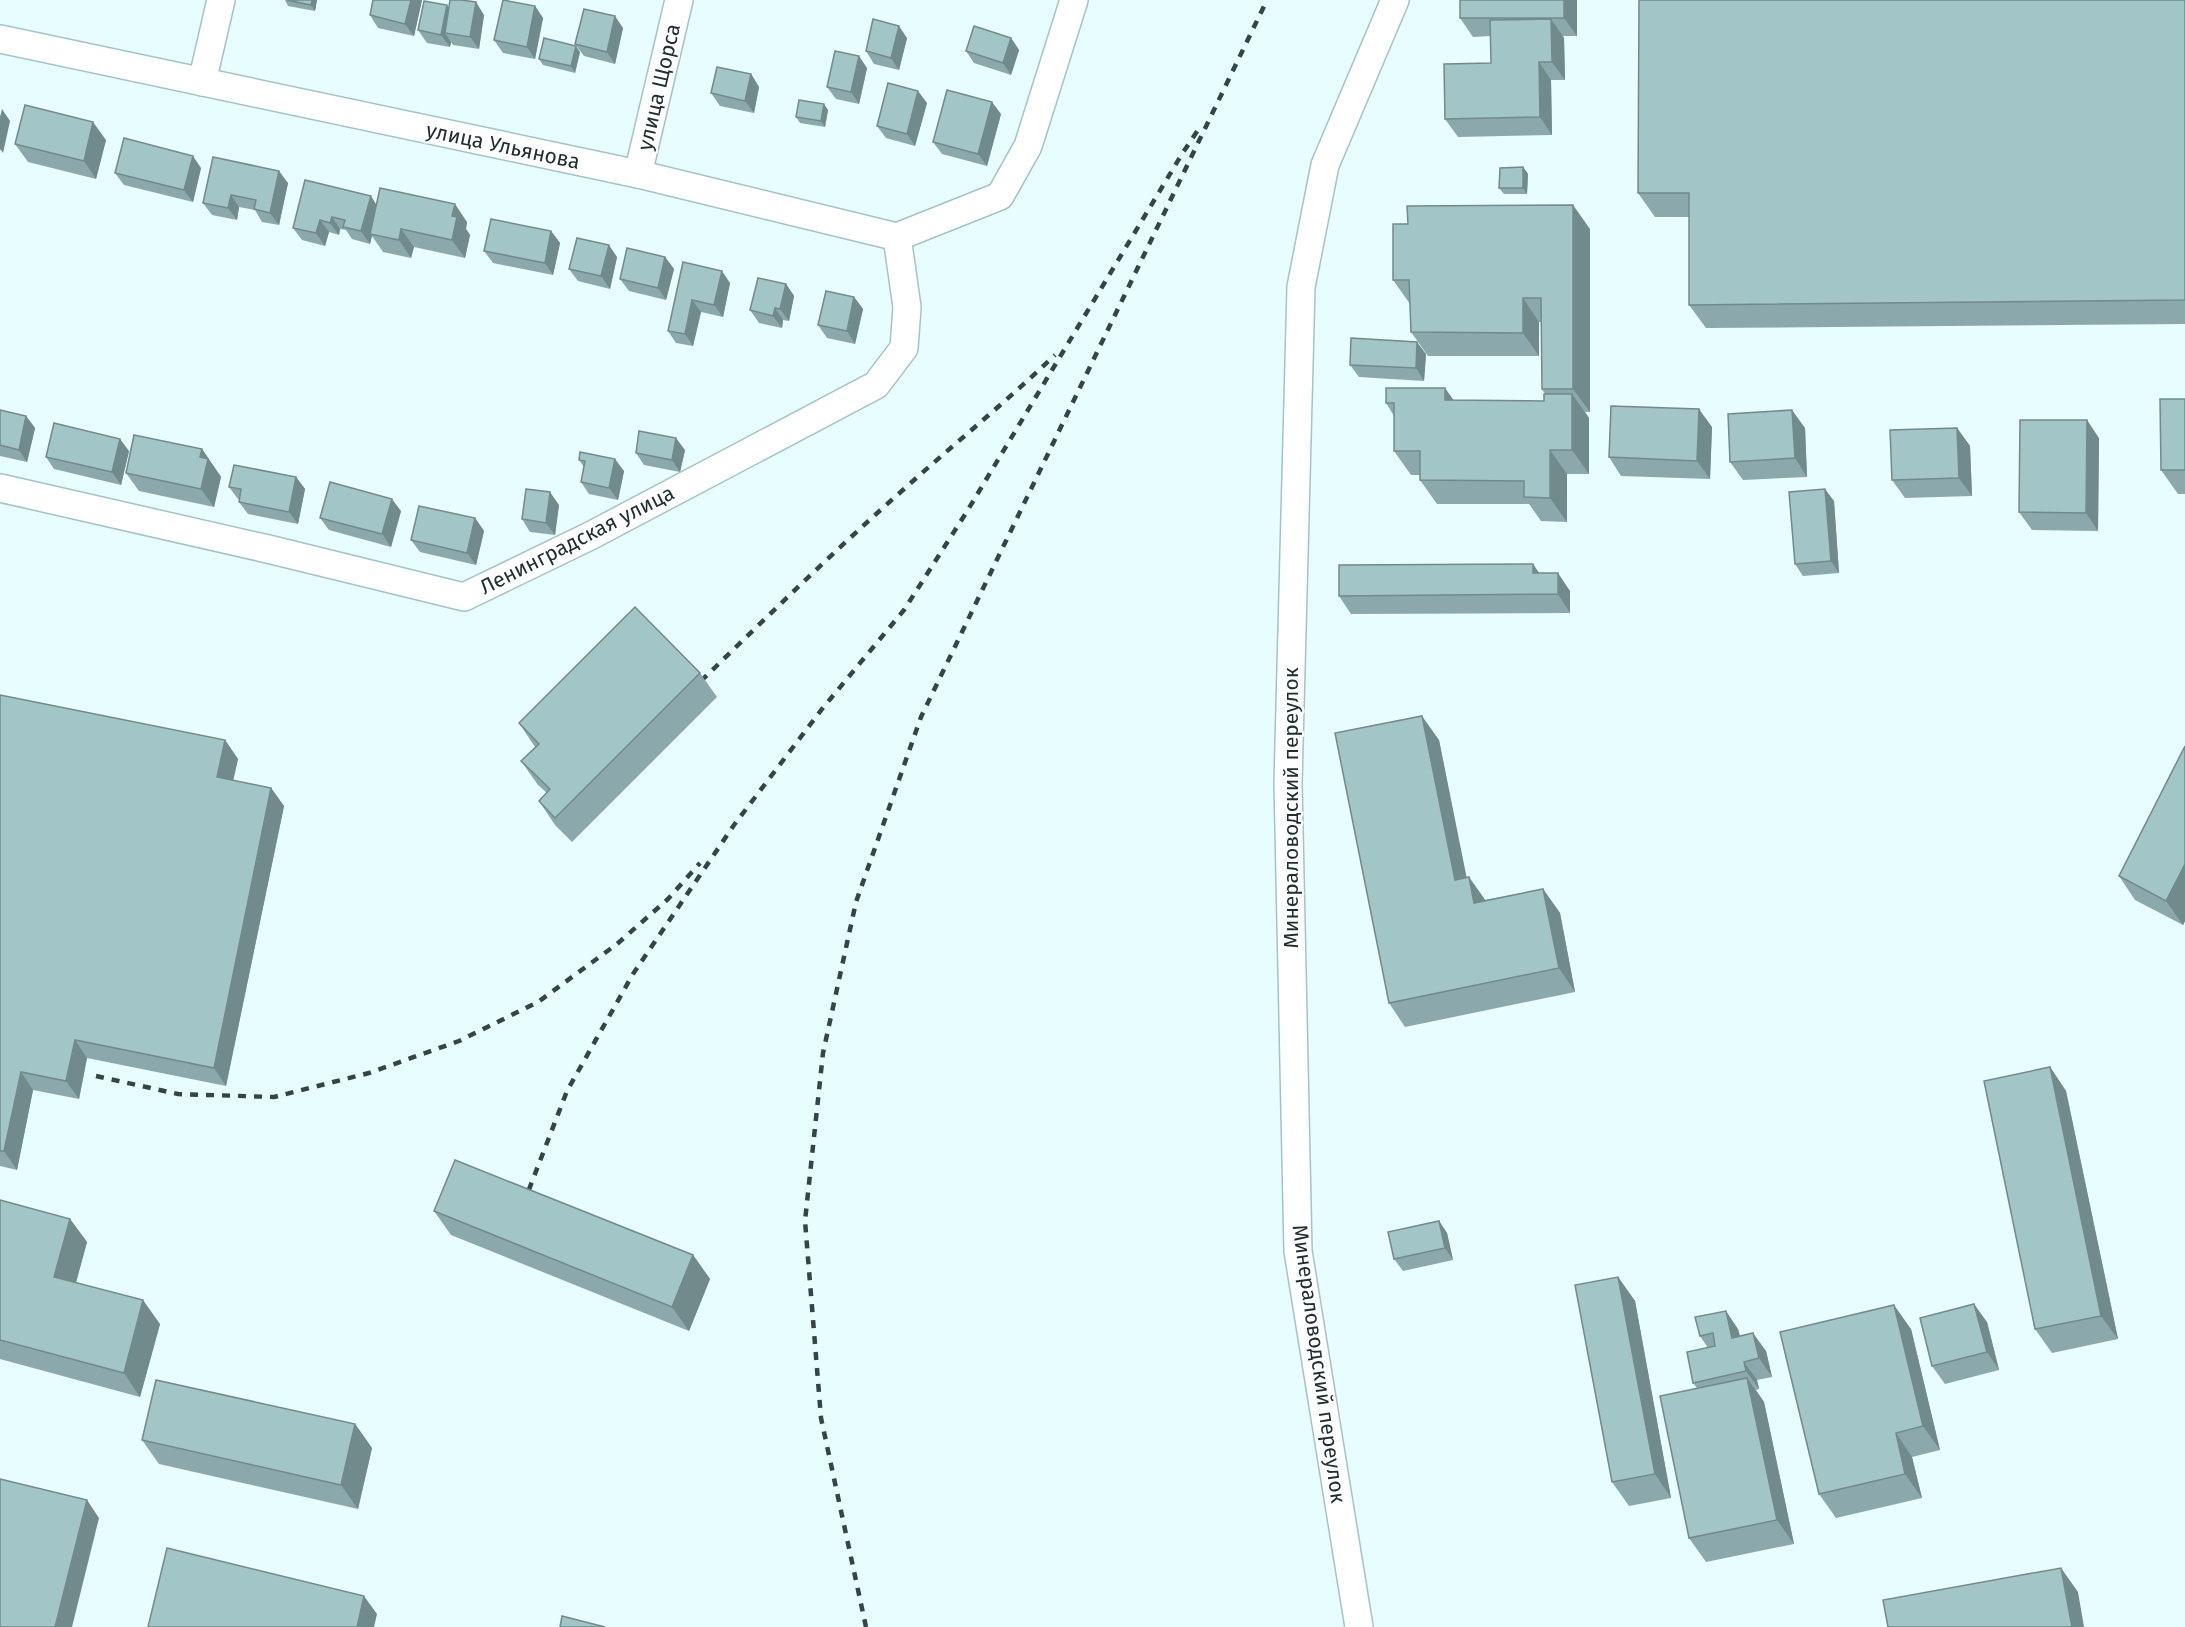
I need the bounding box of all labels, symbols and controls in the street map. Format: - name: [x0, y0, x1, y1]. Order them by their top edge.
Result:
- street label: улица Щорса: [632, 21, 686, 153]
- street label: улица Ульянова: [424, 117, 582, 175]
- street label: Ленинградская улица: [475, 480, 679, 600]
- street label: Минераловодский переулок: [1278, 667, 1304, 949]
- street label: Минераловодский переулок: [1287, 1223, 1351, 1505]

